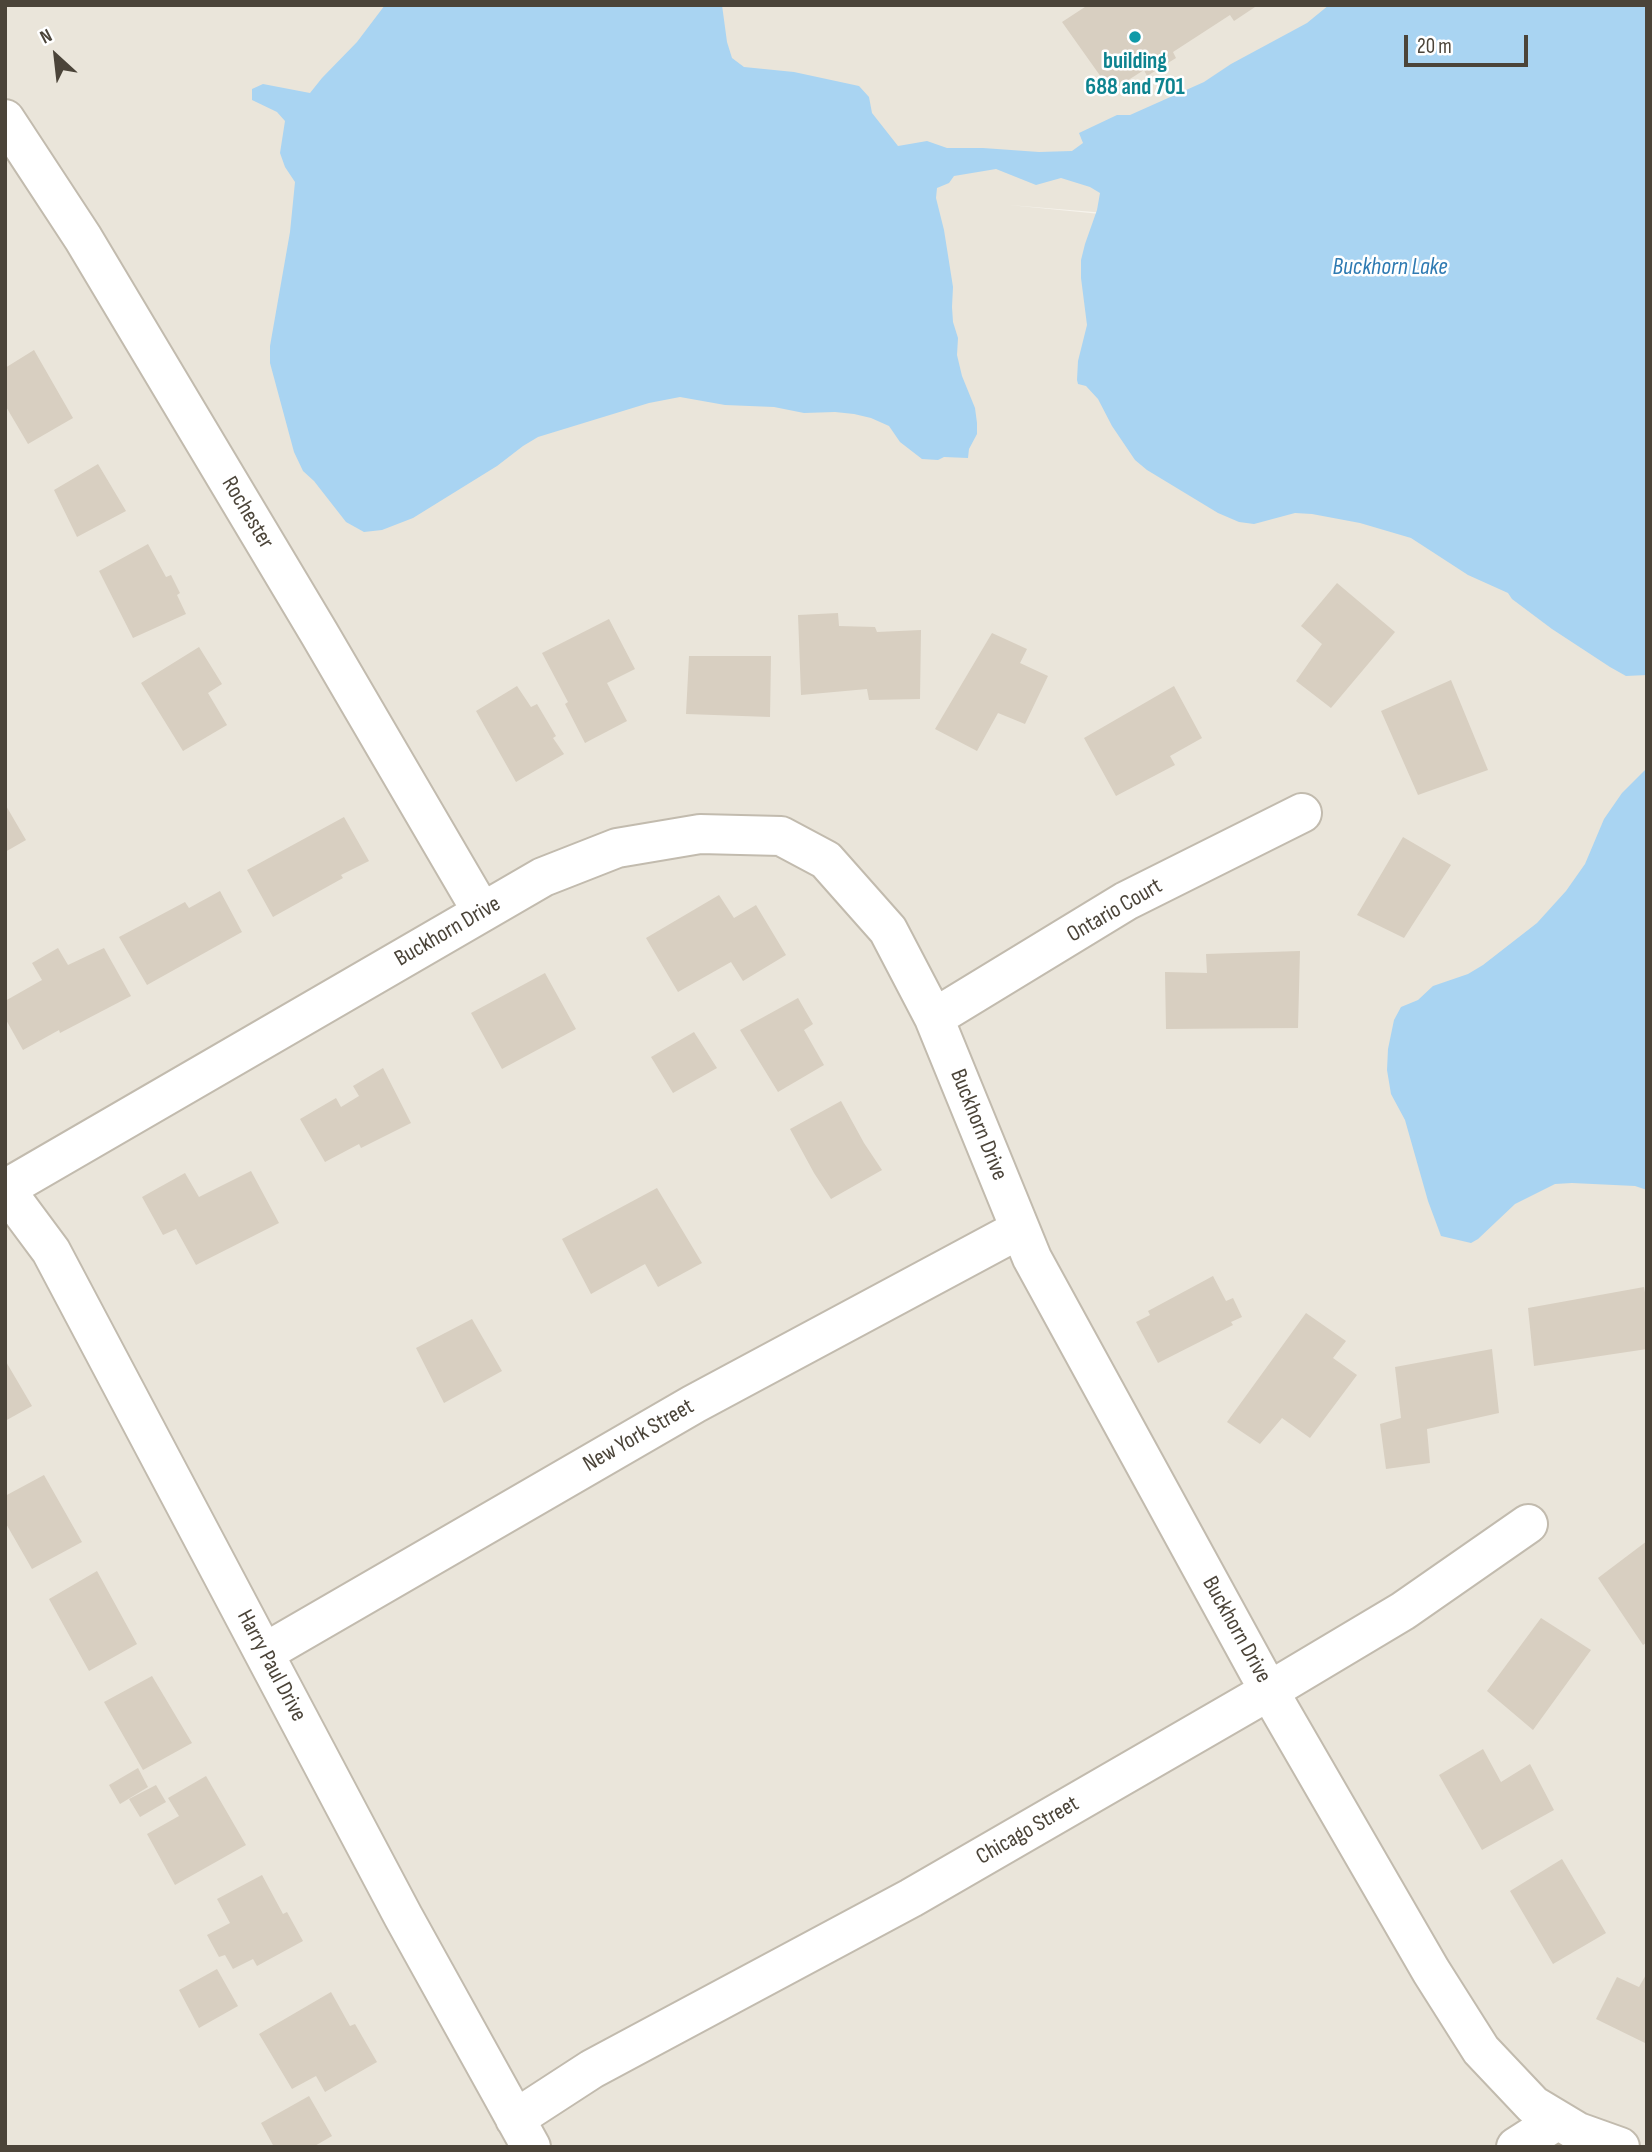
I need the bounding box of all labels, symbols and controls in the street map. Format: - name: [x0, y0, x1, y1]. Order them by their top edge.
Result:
- north arrow: [21, 21, 91, 91]
- scale bar: [1407, 21, 1531, 65]
- text: N: [36, 24, 56, 49]
- marker: building 688 and 701: [1127, 29, 1143, 45]
- text: 20 m: [1417, 34, 1452, 59]
- place label: building 688 and 701: [1085, 48, 1185, 102]
- water label: Buckhorn Lake: [1332, 254, 1448, 282]
- street label: Rochester: [215, 472, 279, 554]
- street label: Ontario Court: [1063, 873, 1167, 949]
- street label: Buckhorn Drive: [390, 891, 506, 973]
- street label: Buckhorn Drive: [943, 1065, 1013, 1185]
- street label: New York Street: [579, 1393, 699, 1479]
- street label: Buckhorn Drive: [1195, 1572, 1277, 1688]
- street label: Harry Paul Drive: [230, 1605, 312, 1727]
- street label: Chicago Street: [972, 1791, 1084, 1871]

